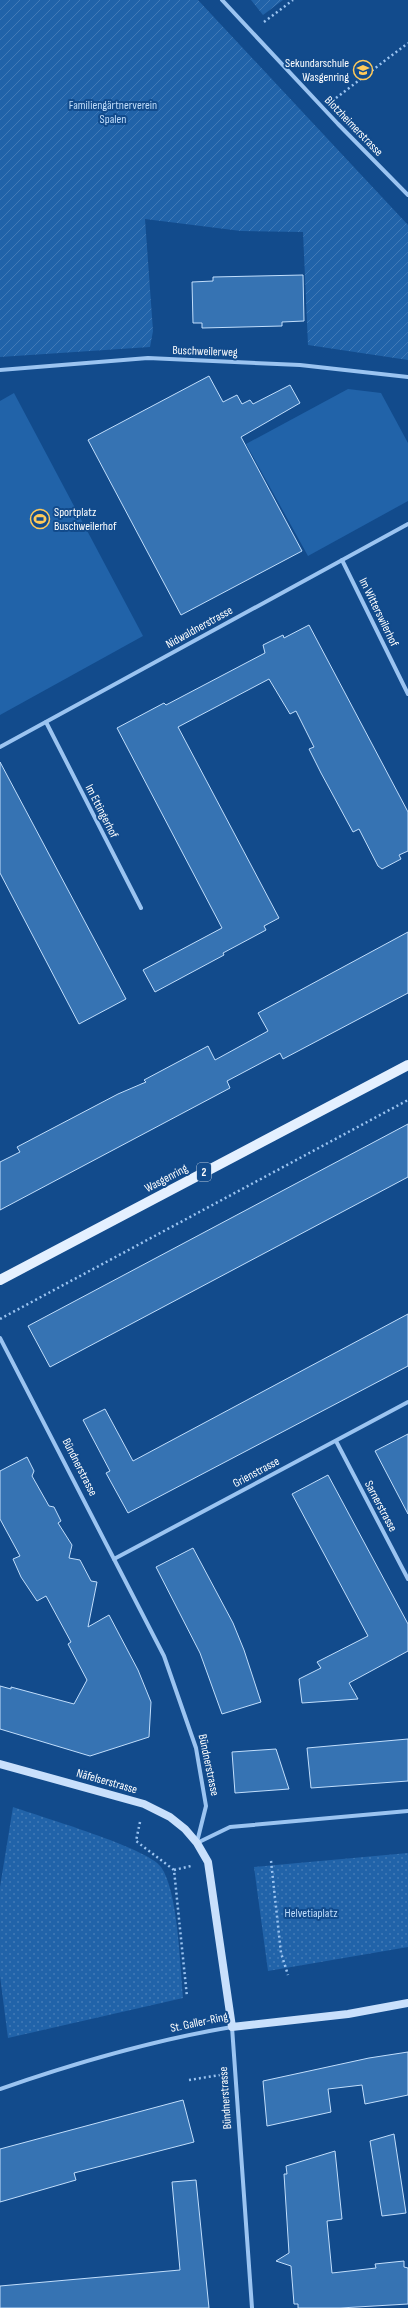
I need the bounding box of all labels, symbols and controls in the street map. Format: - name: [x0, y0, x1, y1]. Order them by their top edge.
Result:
- place label: Sekundarschule Wasgenring: [285, 56, 349, 85]
- school or university icon: Sekundarschule Wasgenring: [352, 59, 374, 81]
- street label: Blotzheimerstrasse: [321, 93, 386, 160]
- park label: Familiengärtnerverein Spalen: [69, 98, 157, 127]
- street label: Buschweilerweg: [172, 343, 238, 360]
- place label: Sportplatz Buschweilerhof: [54, 505, 117, 534]
- sports icon: Sportplatz Buschweilerhof: [29, 508, 51, 530]
- street label: Im Witterswilerhof: [355, 575, 402, 650]
- street label: Nidwaldnerstrasse: [163, 603, 235, 652]
- street label: Im Ettingerhof: [82, 782, 122, 841]
- street label: Wasgenring: [142, 1161, 191, 1196]
- road number: 2: [197, 1163, 211, 1181]
- street label: Bündnerstrasse: [59, 1436, 101, 1499]
- street label: Grienstrasse: [230, 1454, 282, 1491]
- street label: Sarnerstrasse: [361, 1478, 400, 1534]
- street label: Bündnerstrasse: [195, 1733, 222, 1798]
- street label: Näfelserstrasse: [75, 1766, 139, 1797]
- park label: Helvetiaplatz: [285, 1906, 338, 1921]
- street label: St. Galler-Ring: [169, 2009, 229, 2036]
- street label: Bündnerstrasse: [216, 2066, 235, 2130]

